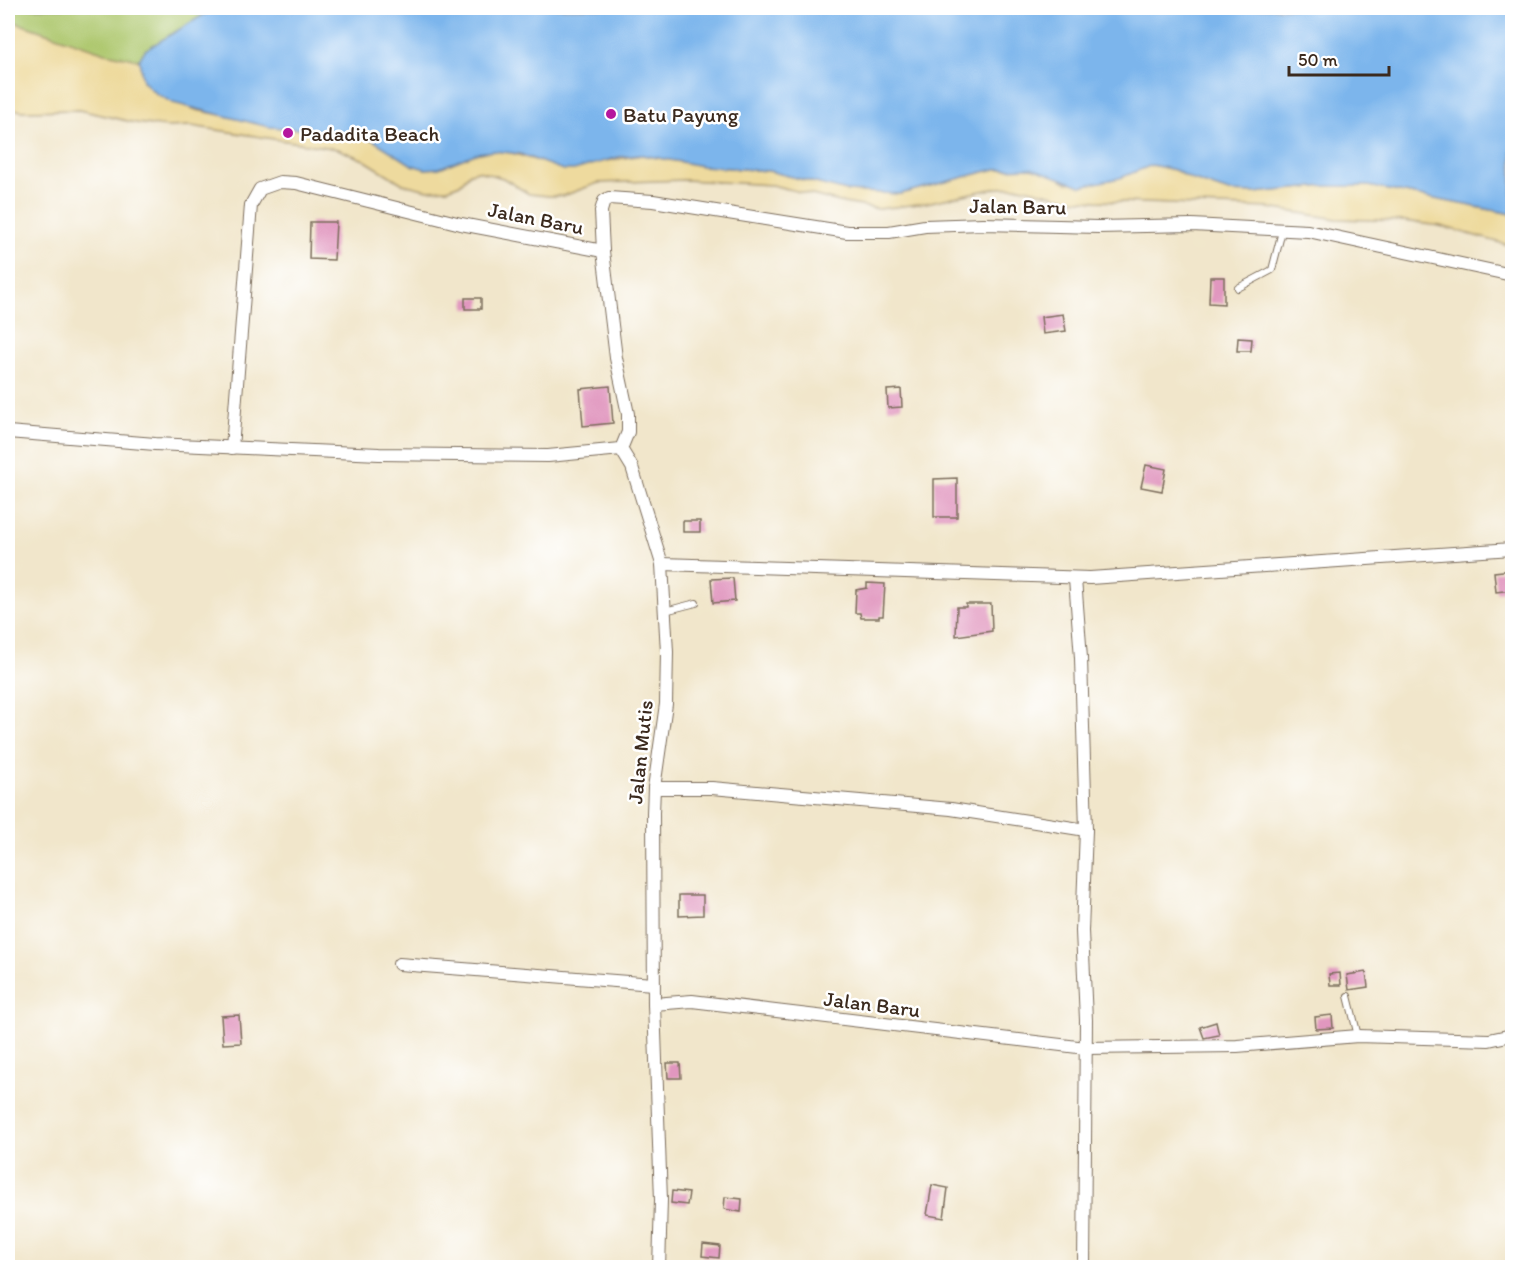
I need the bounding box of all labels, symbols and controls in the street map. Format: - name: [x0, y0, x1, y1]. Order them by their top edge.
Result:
- scale bar: [1289, 39, 1390, 77]
- text: 50 m: [1298, 49, 1338, 71]
- place label: Batu Payung: [623, 102, 739, 127]
- marker: Batu Payung: [604, 107, 618, 121]
- place label: Padadita Beach: [300, 121, 440, 146]
- marker: Padadita Beach: [281, 126, 295, 140]
- street label: Jalan Baru: [969, 193, 1067, 219]
- street label: Jalan Baru: [486, 196, 586, 240]
- street label: Jalan Mutis: [622, 699, 658, 805]
- street label: Jalan Baru: [822, 986, 922, 1022]

